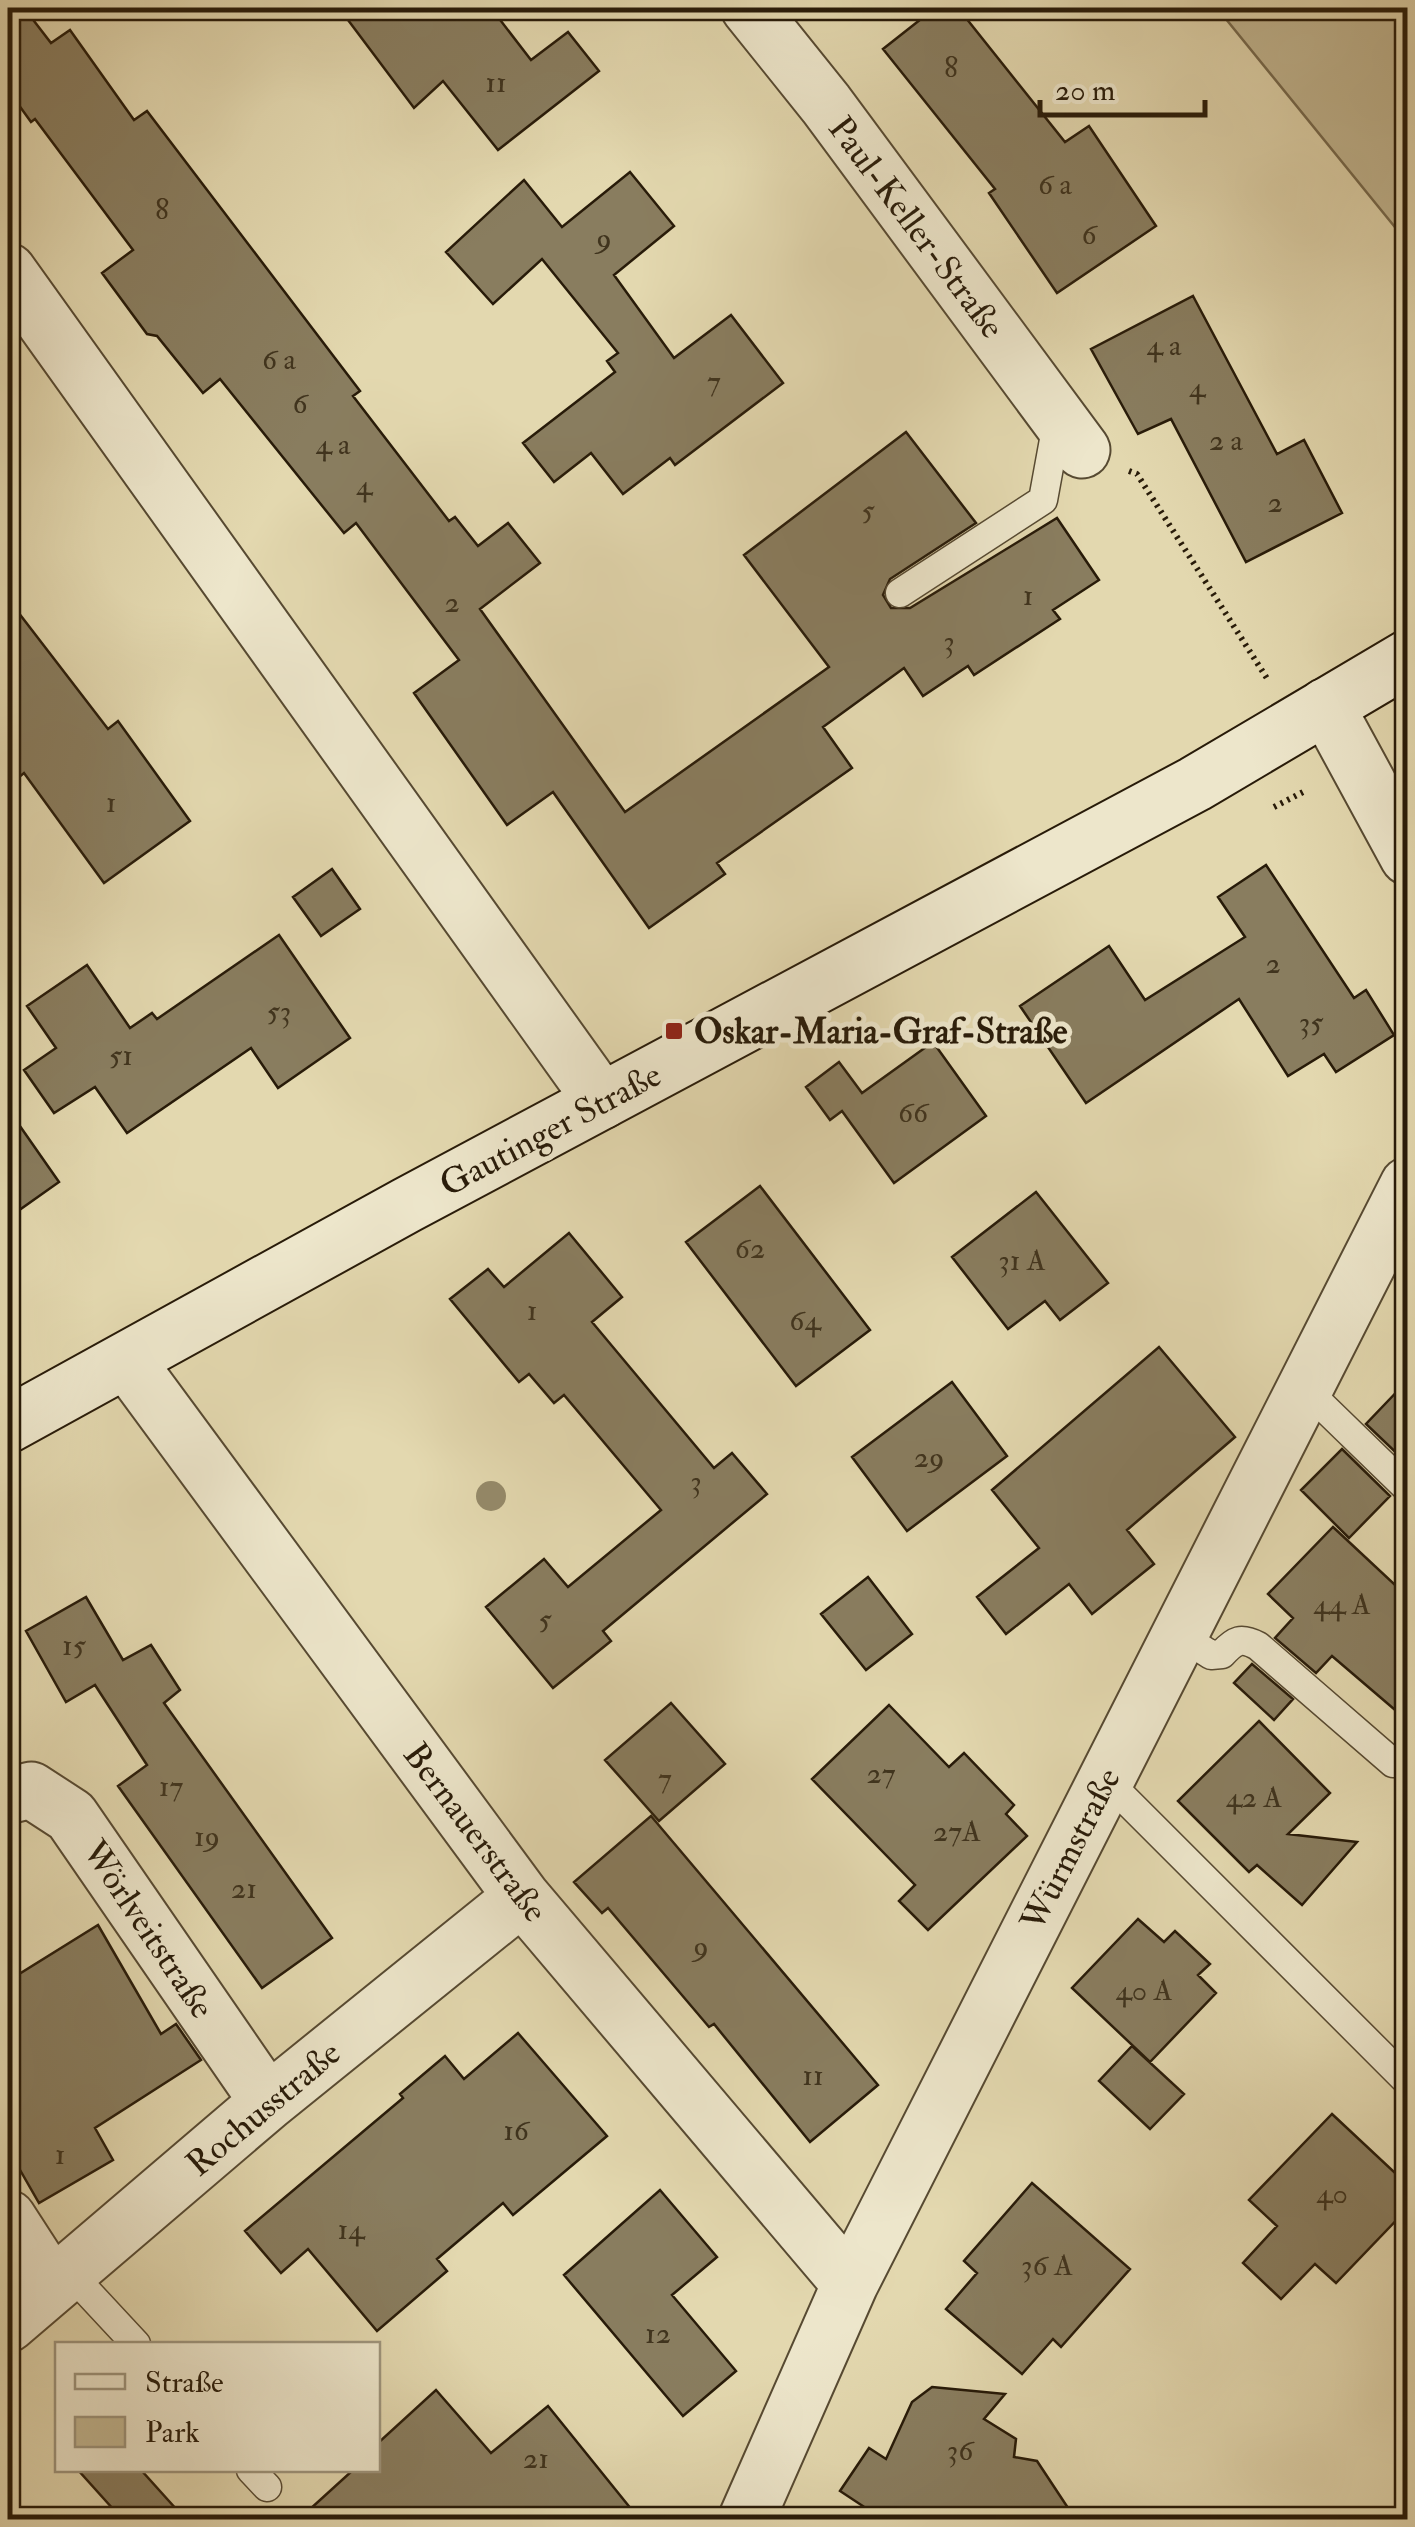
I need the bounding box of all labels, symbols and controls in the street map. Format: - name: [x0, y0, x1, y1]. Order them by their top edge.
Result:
- house number: 8: [944, 49, 958, 86]
- scale bar: [1040, 55, 1205, 117]
- house number: 11: [485, 64, 507, 101]
- text: 20 m: [1055, 72, 1115, 109]
- street label: Paul-Keller-Straße: [818, 108, 1014, 347]
- house number: 6 a: [1038, 166, 1073, 203]
- house number: 8: [155, 191, 169, 228]
- house number: 6: [1081, 216, 1098, 253]
- house number: 9: [594, 220, 612, 257]
- house number: 4 a: [1147, 327, 1182, 364]
- house number: 6 a: [262, 341, 297, 378]
- house number: 7: [707, 363, 721, 400]
- house number: 4: [1189, 369, 1207, 406]
- house number: 6: [292, 385, 309, 422]
- house number: 2 a: [1209, 422, 1244, 459]
- house number: 4 a: [316, 426, 351, 463]
- house number: 4: [356, 467, 374, 504]
- house number: 2: [1267, 484, 1283, 521]
- house number: 5: [861, 492, 875, 529]
- house number: 1: [1023, 577, 1033, 614]
- house number: 2: [444, 584, 460, 621]
- house number: 3: [943, 623, 955, 660]
- house number: 1: [106, 784, 116, 821]
- house number: 2: [1265, 945, 1281, 982]
- house number: 53: [267, 993, 291, 1030]
- house number: 35: [1299, 1004, 1324, 1041]
- place label: Oskar-Maria-Graf-Straße: [694, 1010, 1068, 1054]
- marker: Oskar-Maria-Graf-Straße: [663, 1020, 685, 1042]
- house number: 51: [109, 1037, 133, 1074]
- street label: Gautinger Straße: [432, 1053, 669, 1207]
- house number: 66: [898, 1094, 930, 1131]
- house number: 62: [735, 1230, 765, 1267]
- house number: 31 A: [998, 1242, 1046, 1279]
- house number: 1: [527, 1292, 537, 1329]
- house number: 64: [789, 1302, 822, 1339]
- house number: 29: [914, 1439, 944, 1476]
- house number: 3: [690, 1463, 702, 1500]
- house number: 44 A: [1313, 1586, 1371, 1623]
- house number: 5: [538, 1601, 552, 1638]
- house number: 15: [62, 1627, 87, 1664]
- street label: Bernauerstraße: [394, 1734, 557, 1931]
- house number: 27: [867, 1755, 896, 1792]
- house number: 7: [658, 1760, 672, 1797]
- street label: Würmstraße: [1011, 1761, 1131, 1939]
- house number: 17: [159, 1768, 183, 1805]
- house number: 42 A: [1226, 1779, 1282, 1816]
- house number: 27A: [933, 1813, 981, 1850]
- house number: 19: [194, 1818, 220, 1855]
- street label: Wörlveitstraße: [72, 1831, 224, 2027]
- house number: 21: [231, 1870, 257, 1907]
- house number: 9: [691, 1928, 709, 1965]
- house number: 40 A: [1116, 1972, 1172, 2009]
- street label: Rochusstraße: [177, 2031, 350, 2186]
- house number: 11: [802, 2057, 824, 2094]
- house number: 16: [503, 2112, 531, 2149]
- house number: 1: [55, 2136, 65, 2173]
- house number: 40: [1316, 2175, 1348, 2212]
- house number: 14: [338, 2211, 366, 2248]
- house number: 36 A: [1021, 2247, 1073, 2284]
- house number: 12: [645, 2315, 671, 2352]
- legend: [55, 2342, 380, 2472]
- text: Straße: [145, 2364, 224, 2401]
- text: Park: [145, 2414, 200, 2451]
- house number: 36: [947, 2432, 975, 2469]
- house number: 21: [523, 2440, 549, 2477]

